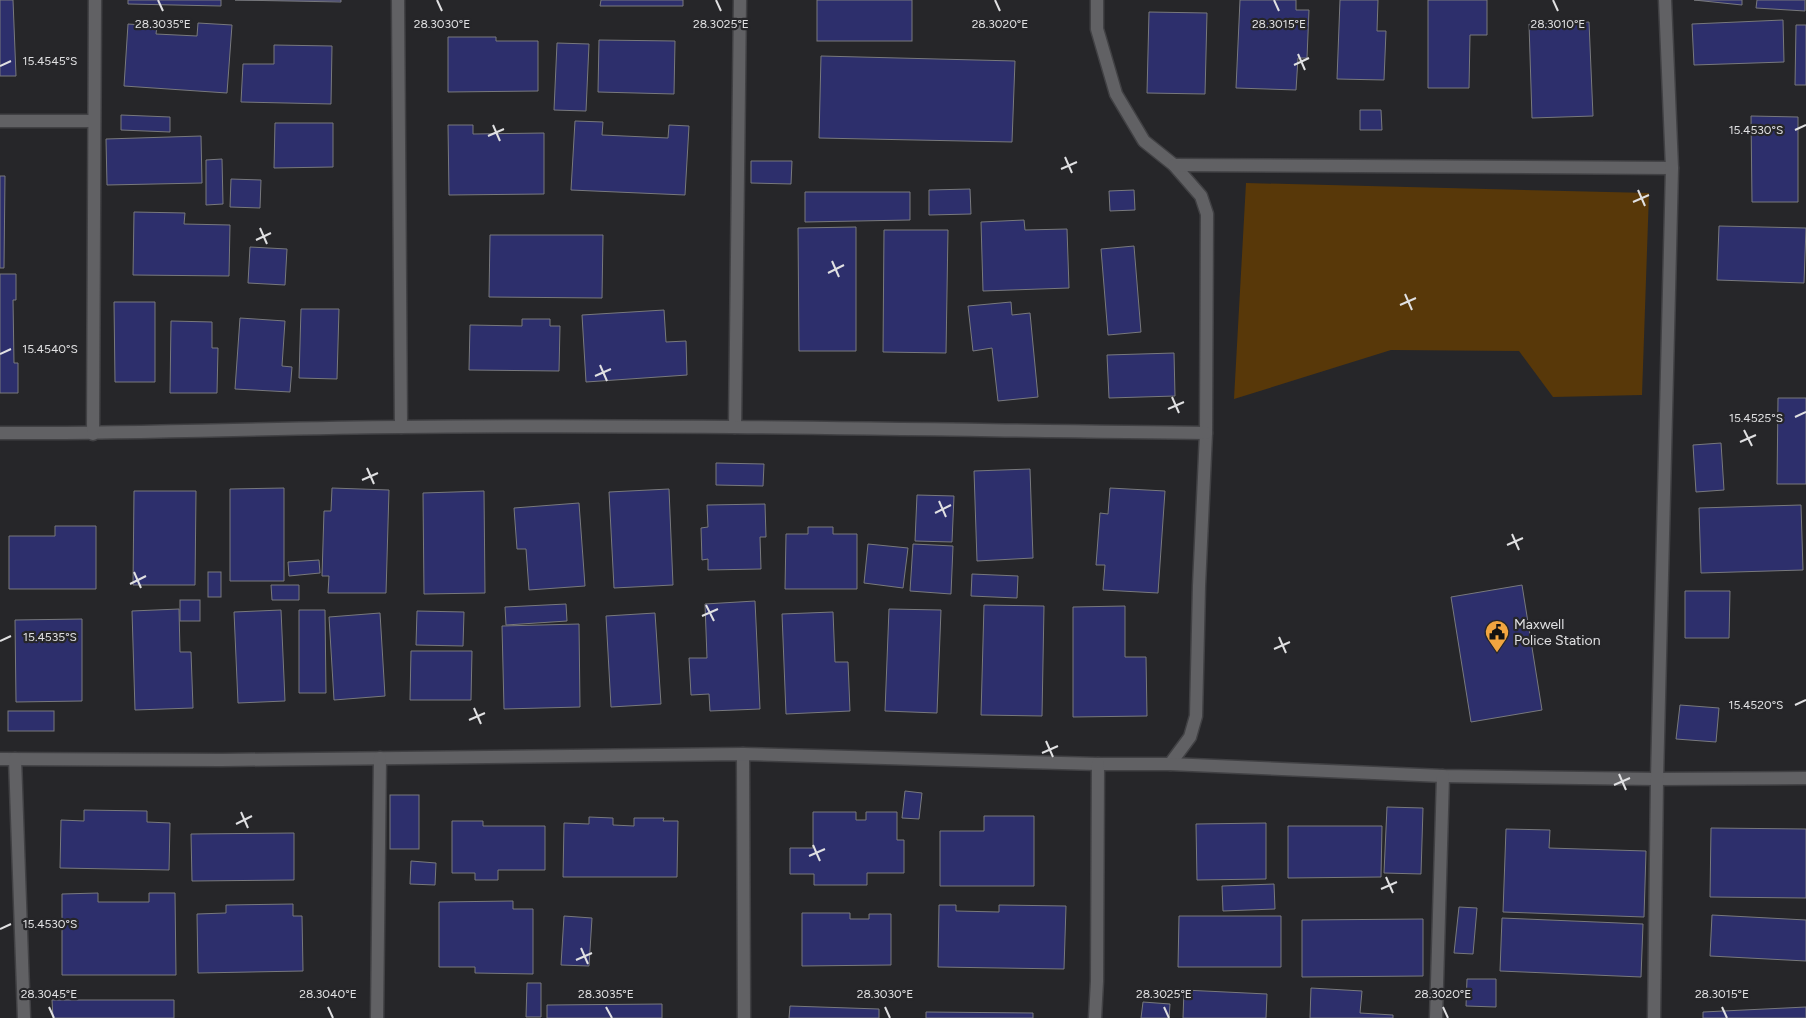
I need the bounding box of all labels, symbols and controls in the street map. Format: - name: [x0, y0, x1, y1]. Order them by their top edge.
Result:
- text: 28.3035°E: [135, 17, 191, 31]
- text: 28.3030°E: [414, 17, 470, 31]
- text: 28.3025°E: [693, 17, 749, 31]
- text: 28.3020°E: [972, 17, 1028, 31]
- text: 28.3015°E: [1252, 17, 1306, 31]
- text: 28.3010°E: [1531, 17, 1585, 31]
- text: 15.4545°S: [23, 54, 77, 68]
- text: 15.4530°S: [1729, 123, 1783, 137]
- text: 15.4540°S: [22, 342, 78, 356]
- text: 15.4525°S: [1729, 411, 1783, 425]
- place label: Maxwell Police Station: [1514, 616, 1601, 649]
- public building icon: Maxwell Police Station: [1484, 619, 1510, 653]
- text: 15.4535°S: [23, 630, 77, 644]
- text: 15.4520°S: [1729, 698, 1783, 712]
- text: 15.4530°S: [23, 917, 77, 931]
- text: 28.3045°E: [21, 987, 77, 1001]
- text: 28.3040°E: [299, 987, 357, 1001]
- text: 28.3035°E: [578, 987, 634, 1001]
- text: 28.3030°E: [857, 987, 913, 1001]
- text: 28.3025°E: [1136, 987, 1192, 1001]
- text: 28.3020°E: [1415, 987, 1471, 1001]
- text: 28.3015°E: [1695, 987, 1749, 1001]

